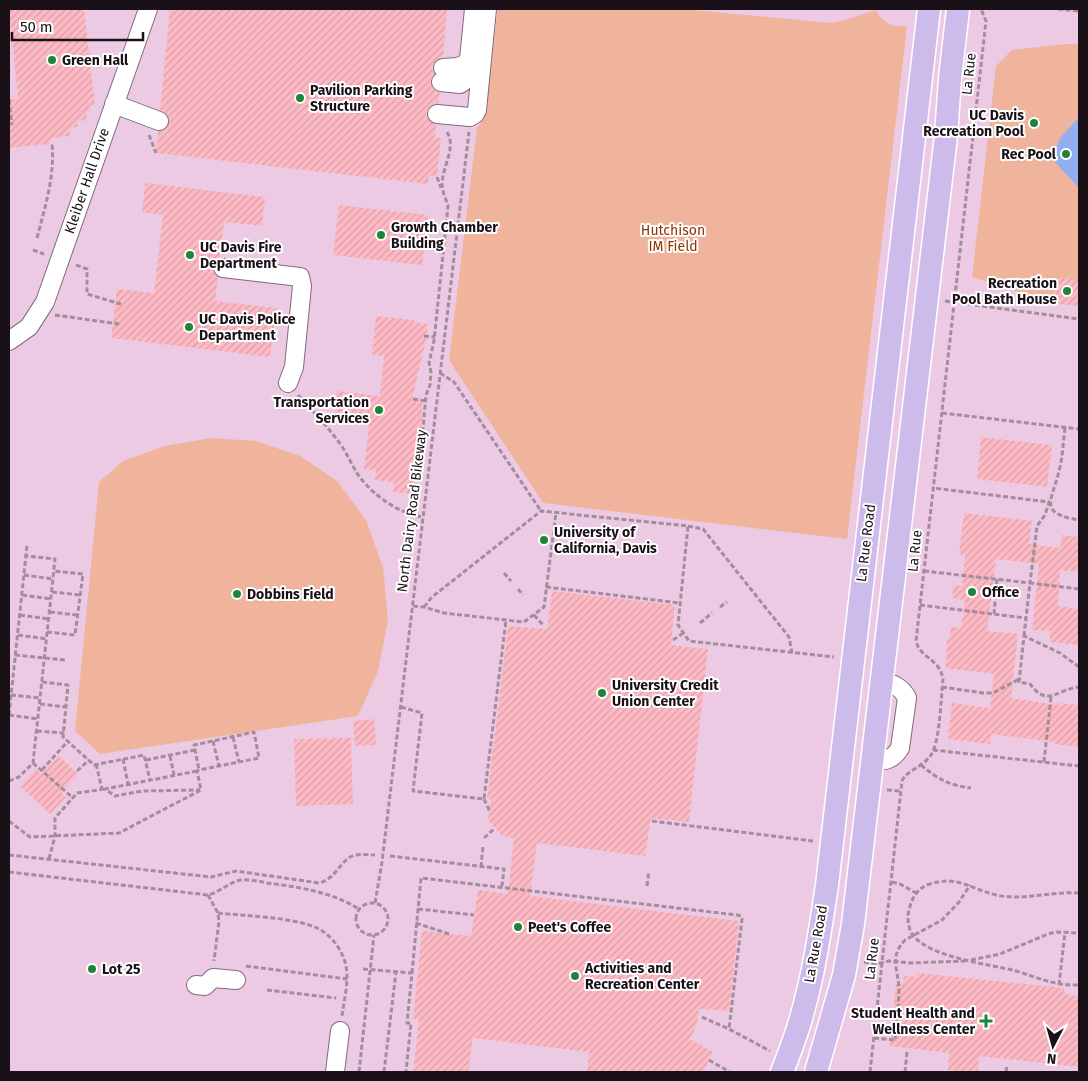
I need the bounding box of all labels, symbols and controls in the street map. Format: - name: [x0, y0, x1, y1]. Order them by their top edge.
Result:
- scale bar: [12, 10, 144, 42]
- text: 50 m: [20, 18, 53, 36]
- place label: Green Hall: [62, 52, 129, 69]
- street label: La Rue: [958, 52, 980, 96]
- marker: Green Hall: [46, 54, 58, 66]
- place label: Pavilion Parking Structure: [310, 82, 413, 115]
- marker: Pavilion Parking Structure: [294, 92, 306, 104]
- place label: UC Davis Recreation Pool: [923, 107, 1025, 140]
- marker: UC Davis Recreation Pool: [1028, 117, 1040, 129]
- street label: Kleiber Hall Drive: [61, 126, 113, 236]
- place label: Rec Pool: [1001, 146, 1057, 163]
- marker: Rec Pool: [1060, 148, 1072, 160]
- place label: Growth Chamber Building: [391, 219, 498, 252]
- park label: Hutchison IM Field: [641, 222, 705, 255]
- marker: Growth Chamber Building: [375, 229, 387, 241]
- place label: UC Davis Fire Department: [200, 239, 282, 272]
- marker: UC Davis Fire Department: [184, 249, 196, 261]
- place label: Recreation Pool Bath House: [952, 275, 1057, 308]
- marker: Recreation Pool Bath House: [1061, 285, 1073, 297]
- place label: UC Davis Police Department: [199, 311, 296, 344]
- marker: UC Davis Police Department: [183, 321, 195, 333]
- place label: Transportation Services: [274, 394, 369, 427]
- marker: Transportation Services: [373, 404, 385, 416]
- street label: North Dairy Road Bikeway: [394, 429, 430, 593]
- street label: La Rue Road: [853, 503, 879, 583]
- place label: University of California, Davis: [554, 524, 657, 557]
- street label: La Rue: [904, 529, 926, 573]
- marker: University of California, Davis: [538, 534, 550, 546]
- place label: Office: [982, 584, 1019, 601]
- place label: Dobbins Field: [247, 586, 334, 603]
- marker: Office: [966, 586, 978, 598]
- marker: Dobbins Field: [231, 588, 243, 600]
- place label: University Credit Union Center: [612, 677, 719, 710]
- marker: University Credit Union Center: [596, 687, 608, 699]
- street label: La Rue Road: [801, 904, 831, 984]
- place label: Peet's Coffee: [528, 919, 611, 936]
- marker: Peet's Coffee: [512, 921, 524, 933]
- street label: La Rue: [861, 937, 883, 981]
- place label: Activities and Recreation Center: [584, 960, 700, 993]
- place label: Lot 25: [102, 961, 141, 978]
- marker: Lot 25: [86, 963, 98, 975]
- marker: Activities and Recreation Center: [569, 970, 581, 982]
- place label: Student Health and Wellness Center: [851, 1005, 975, 1038]
- marker: Student Health and Wellness Center: [979, 1014, 993, 1028]
- north arrow: [1028, 1021, 1078, 1071]
- text: N: [1046, 1049, 1057, 1067]

